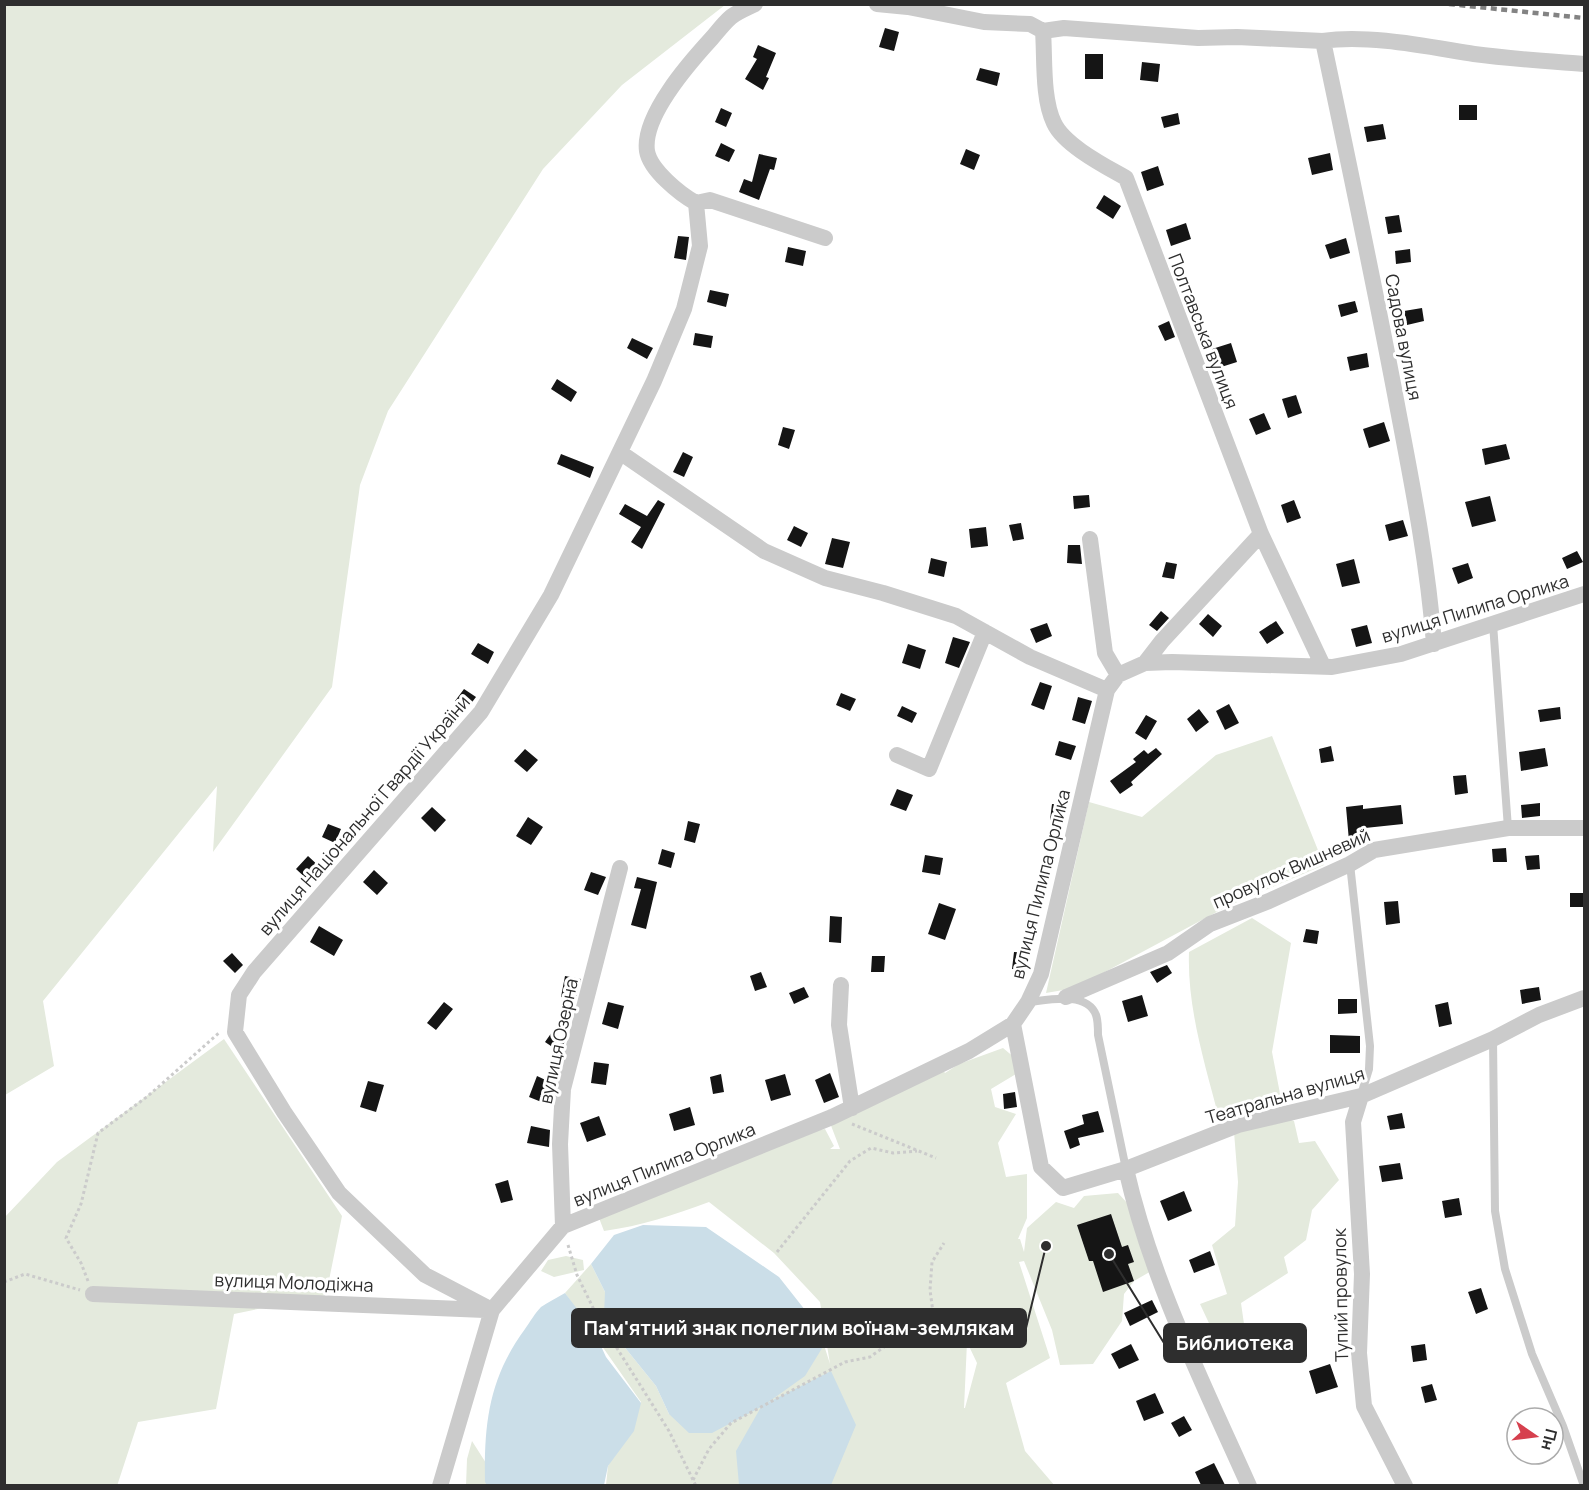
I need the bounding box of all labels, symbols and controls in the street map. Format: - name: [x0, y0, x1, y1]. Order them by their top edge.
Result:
- street label: Полтавська вулиця: [1163, 250, 1245, 412]
- street label: Садова вулиця: [1380, 272, 1428, 402]
- street label: вулиця Пилипа Орлика: [1379, 568, 1571, 648]
- street label: вулиця Національної Гвардії України: [253, 690, 475, 940]
- street label: вулиця Пилипа Орлика: [1005, 787, 1075, 981]
- street label: провулок Вишневий: [1208, 822, 1374, 914]
- street label: вулиця Озерна: [533, 976, 583, 1106]
- street label: Театральна вулиця: [1203, 1061, 1367, 1129]
- street label: вулиця Пилипа Орлика: [569, 1116, 759, 1212]
- street label: Тупий провулок: [1327, 1227, 1353, 1362]
- street label: вулиця Молодіжна: [214, 1267, 374, 1297]
- callout: Пам'ятний знак полеглим воїнам-землякам: [572, 1309, 1026, 1347]
- text: Пам'ятний знак полеглим воїнам-землякам: [584, 1314, 1014, 1341]
- callout: Библиотека: [1164, 1324, 1306, 1362]
- text: Библиотека: [1176, 1329, 1294, 1356]
- north arrow: [1505, 1406, 1565, 1466]
- text: Пн: [1536, 1427, 1563, 1453]

